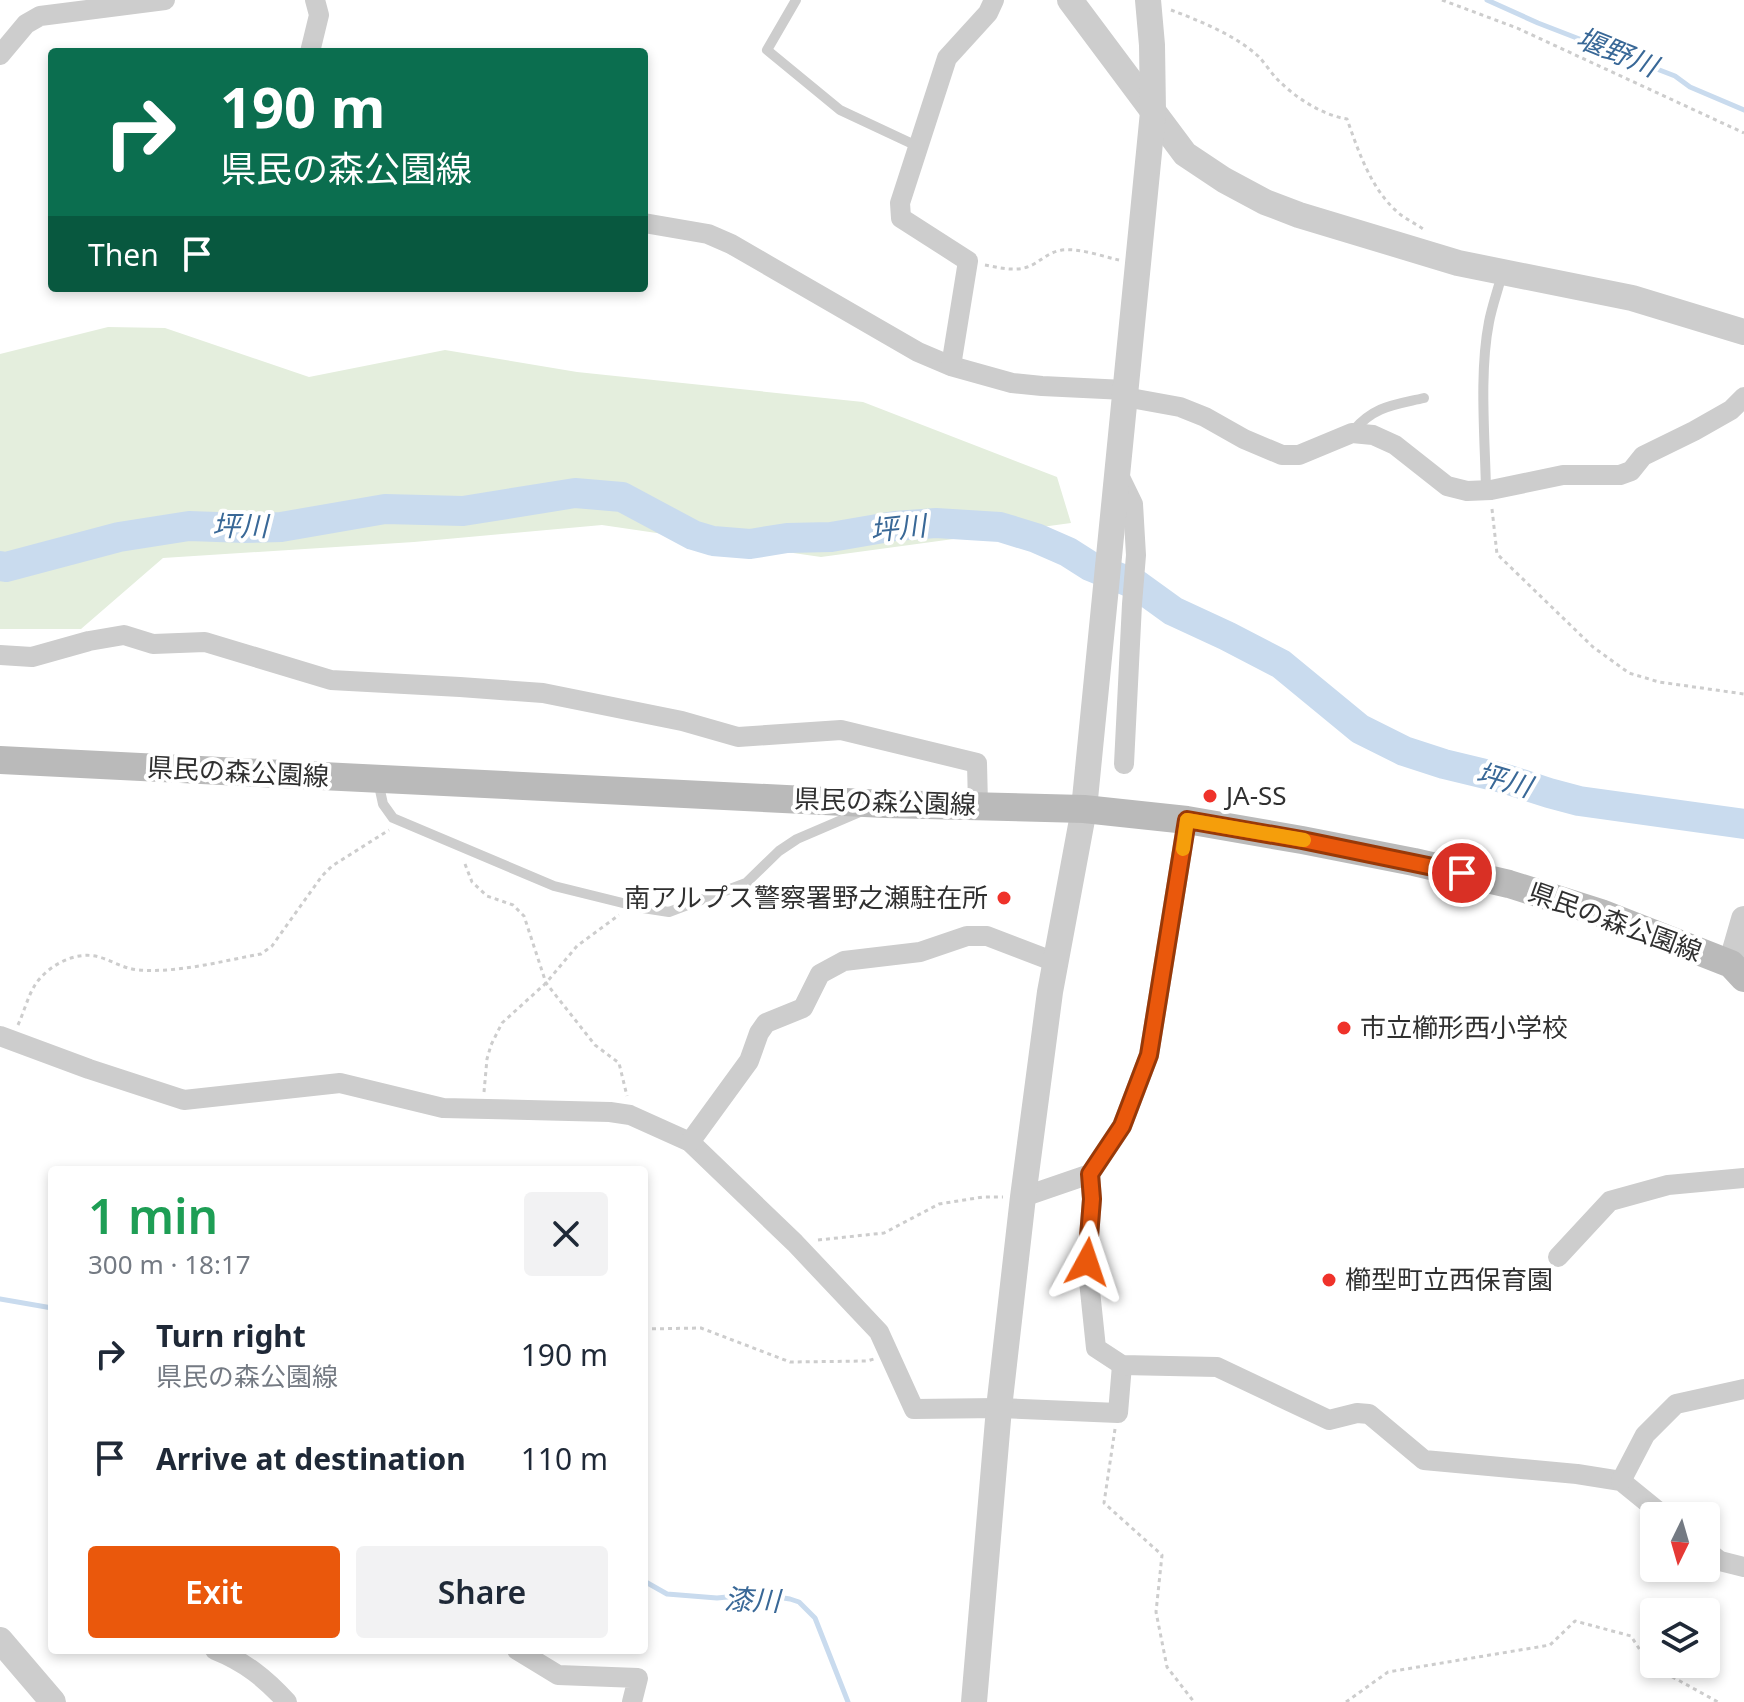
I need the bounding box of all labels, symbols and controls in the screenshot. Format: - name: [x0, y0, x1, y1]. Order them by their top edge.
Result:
- water label: 堰野川: [1571, 18, 1666, 86]
- text: 190 m: [220, 68, 385, 144]
- icon: right: [88, 80, 192, 184]
- text: 県民の森公園線: [220, 144, 472, 193]
- icon: arrive: [175, 232, 219, 276]
- text: Then: [88, 234, 159, 275]
- water label: 坪川: [868, 505, 931, 549]
- water label: 坪川: [212, 506, 271, 544]
- street label: 県民の森公園線: [146, 748, 330, 794]
- water label: 坪川: [1472, 753, 1539, 806]
- place label: JA-SS: [1223, 777, 1287, 813]
- street label: 県民の森公園線: [793, 780, 977, 822]
- marker: JA-SS: [1201, 787, 1219, 805]
- pin: [1428, 839, 1496, 907]
- icon: arrive: [1440, 851, 1484, 895]
- street label: 県民の森公園線: [1524, 873, 1707, 969]
- place label: 南アルプス警察署野之瀬駐在所: [624, 879, 988, 915]
- marker: 南アルプス警察署野之瀬駐在所: [995, 889, 1013, 907]
- place label: 市立櫛形西小学校: [1360, 1009, 1568, 1045]
- marker: 市立櫛形西小学校: [1335, 1019, 1353, 1037]
- text: 1 min: [88, 1183, 218, 1248]
- button: close: [524, 1192, 608, 1276]
- position arrow: [1045, 1220, 1129, 1304]
- text: 300 m · 18:17: [88, 1246, 251, 1282]
- place label: 櫛型町立西保育園: [1345, 1261, 1553, 1297]
- marker: 櫛型町立西保育園: [1320, 1271, 1338, 1289]
- text: Turn right: [156, 1315, 306, 1356]
- icon: right: [88, 1332, 132, 1376]
- text: 190 m: [521, 1334, 608, 1375]
- text: 県民の森公園線: [156, 1358, 338, 1394]
- icon: arrive: [88, 1436, 132, 1480]
- text: Arrive at destination: [156, 1438, 466, 1479]
- text: 110 m: [521, 1438, 608, 1479]
- north arrow: [1640, 1502, 1720, 1582]
- map controls: [1640, 1502, 1720, 1678]
- button: Exit: [88, 1546, 340, 1638]
- button: Share: [356, 1546, 608, 1638]
- water label: 漆川: [723, 1579, 784, 1619]
- button: layers: [1640, 1598, 1720, 1678]

